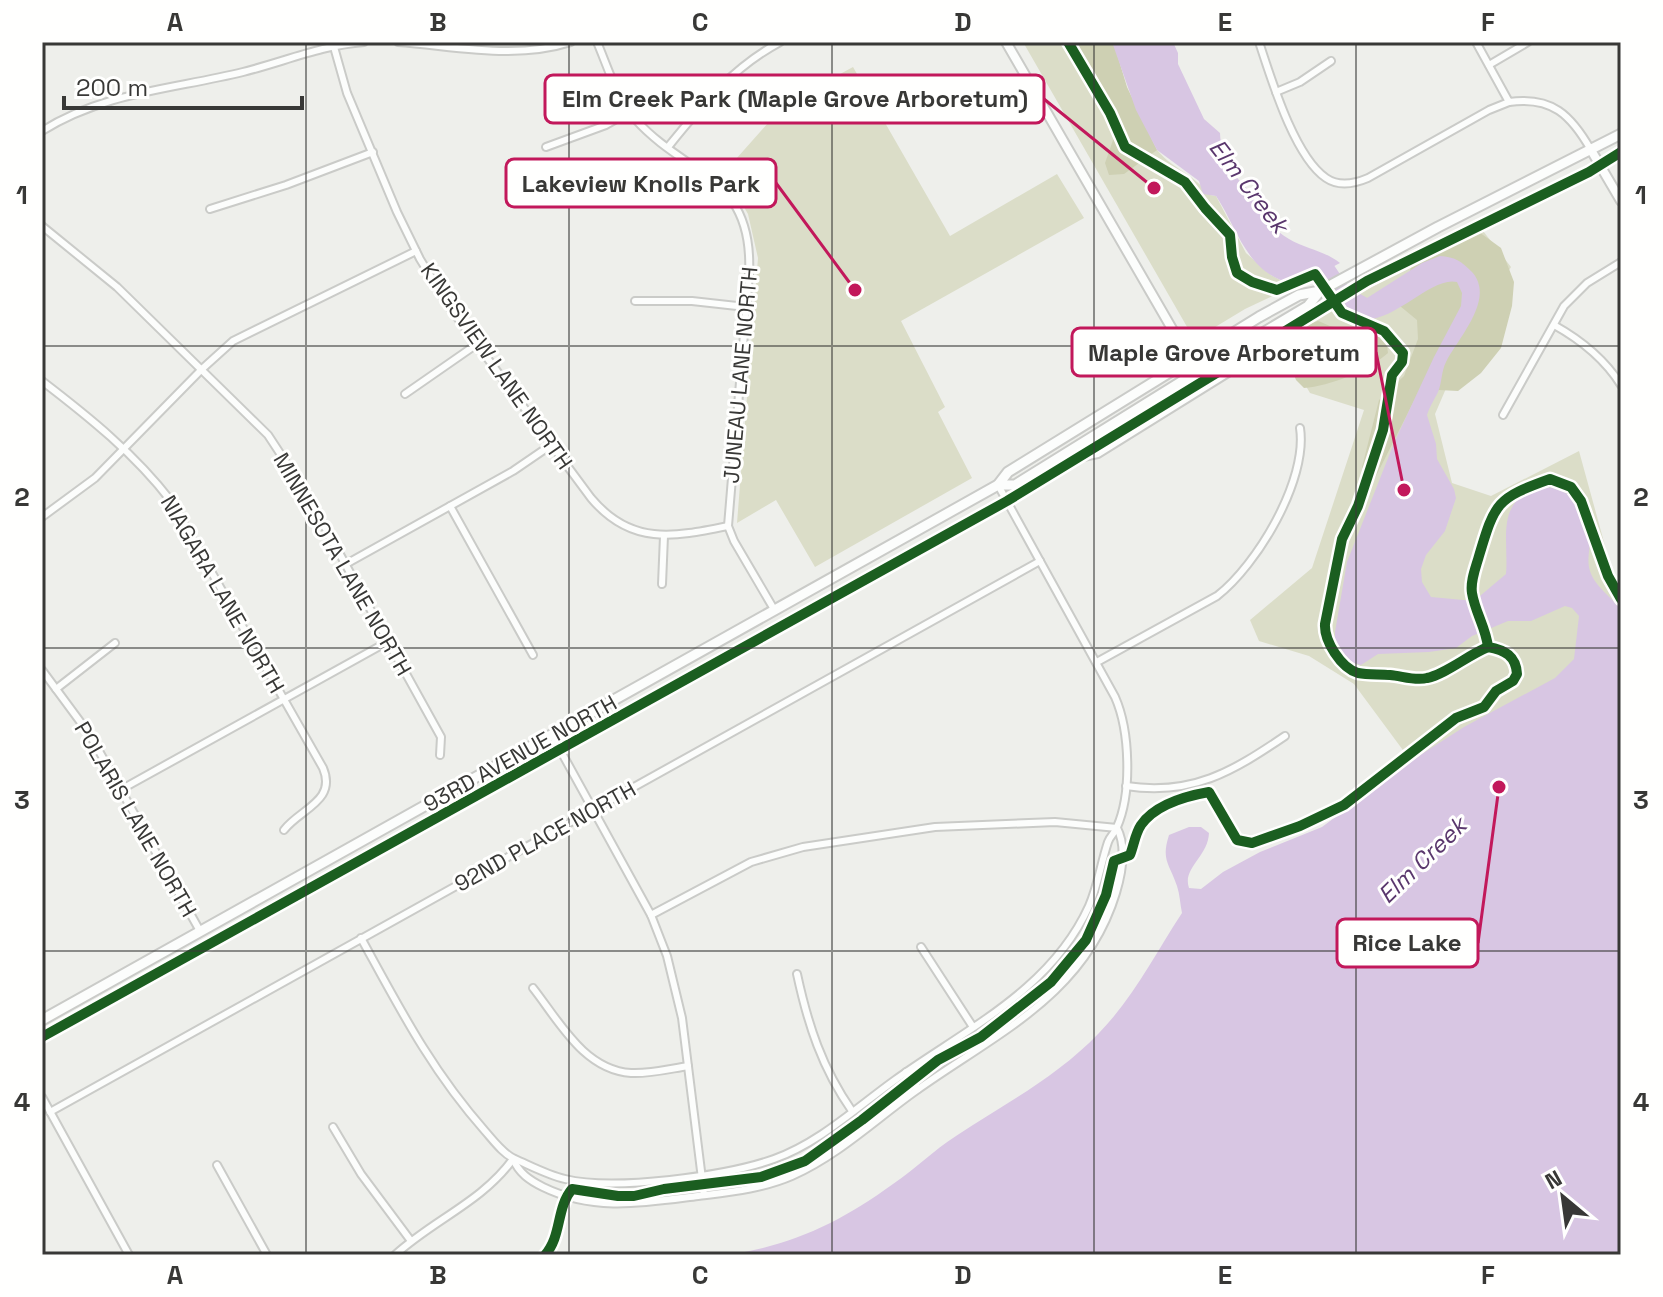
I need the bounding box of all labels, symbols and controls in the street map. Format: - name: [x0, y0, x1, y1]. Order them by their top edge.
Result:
- text: A: [167, 5, 184, 39]
- text: B: [429, 5, 447, 39]
- text: C: [692, 5, 708, 39]
- text: D: [954, 5, 972, 39]
- text: E: [1218, 5, 1232, 39]
- text: F: [1481, 5, 1495, 39]
- scale bar: [64, 60, 302, 110]
- text: 200 m: [76, 72, 148, 103]
- callout: Elm Creek Park (Maple Grove Arboretum): [545, 75, 1044, 123]
- text: Elm Creek Park (Maple Grove Arboretum): [562, 83, 1028, 114]
- water label: Elm Creek: [1202, 133, 1297, 242]
- callout: Lakeview Knolls Park: [506, 159, 776, 207]
- text: Lakeview Knolls Park: [522, 168, 761, 199]
- text: 1: [16, 178, 28, 212]
- text: 1: [1635, 178, 1647, 212]
- street label: KINGSVIEW LANE NORTH: [415, 257, 579, 475]
- street label: JUNEAU LANE NORTH: [717, 265, 763, 485]
- callout: Maple Grove Arboretum: [1072, 328, 1376, 376]
- text: Maple Grove Arboretum: [1088, 337, 1360, 368]
- street label: MINNESOTA LANE NORTH: [268, 447, 418, 681]
- text: 2: [14, 480, 30, 514]
- text: 2: [1633, 480, 1649, 514]
- street label: NIAGARA LANE NORTH: [155, 490, 291, 698]
- street label: 93RD AVENUE NORTH: [418, 688, 622, 818]
- street label: POLARIS LANE NORTH: [69, 716, 203, 922]
- street label: 92ND PLACE NORTH: [449, 775, 641, 897]
- text: 3: [14, 783, 30, 817]
- text: 3: [1633, 783, 1649, 817]
- water label: Elm Creek: [1371, 808, 1475, 910]
- callout: Rice Lake: [1337, 919, 1478, 967]
- text: Rice Lake: [1352, 927, 1462, 958]
- text: 4: [14, 1085, 30, 1119]
- text: 4: [1633, 1085, 1649, 1119]
- north arrow: [1523, 1157, 1603, 1237]
- text: N: [1540, 1164, 1567, 1195]
- text: A: [167, 1258, 184, 1292]
- text: B: [429, 1258, 447, 1292]
- text: C: [692, 1258, 708, 1292]
- text: D: [954, 1258, 972, 1292]
- text: E: [1218, 1258, 1232, 1292]
- text: F: [1481, 1258, 1495, 1292]

